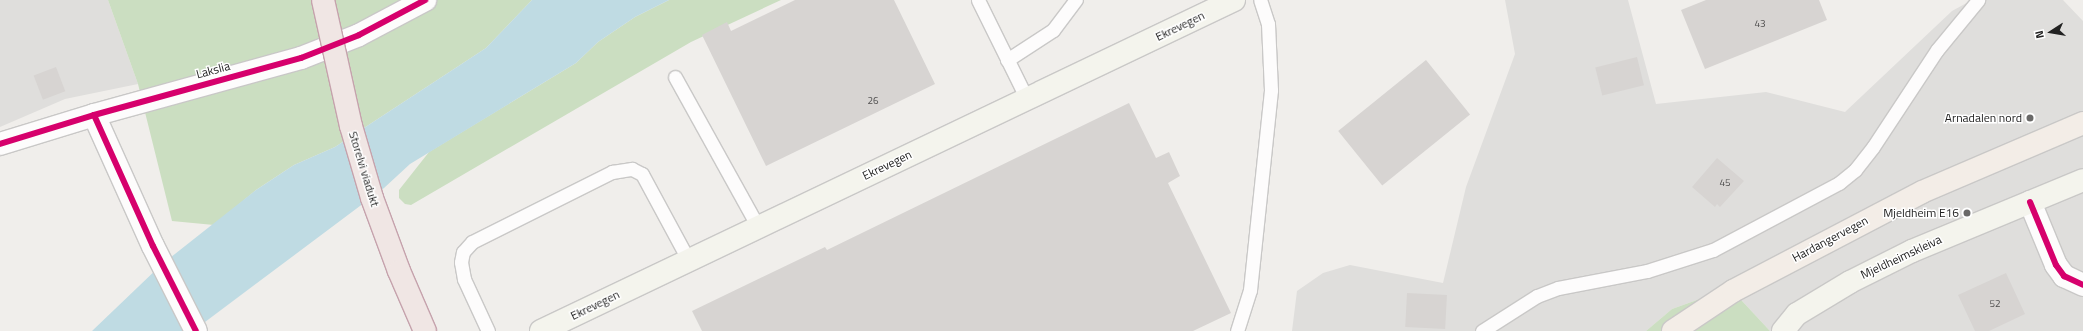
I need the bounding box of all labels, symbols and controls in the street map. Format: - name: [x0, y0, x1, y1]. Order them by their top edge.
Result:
- street label: Ekrevegen: [1153, 8, 1207, 44]
- north arrow: [2031, 12, 2071, 52]
- house number: 43: [1754, 18, 1766, 30]
- text: N: [2031, 29, 2048, 40]
- street label: Lakslia: [194, 59, 232, 81]
- house number: 26: [867, 95, 879, 107]
- place label: Arnadalen nord: [1945, 111, 2022, 125]
- marker: Arnadalen nord: [2025, 113, 2035, 123]
- street label: Storelvi viadukt: [346, 130, 382, 208]
- street label: Ekrevegen: [860, 147, 914, 183]
- house number: 45: [1719, 177, 1731, 189]
- place label: Mjeldheim E16: [1883, 206, 1959, 220]
- marker: Mjeldheim E16: [1962, 208, 1972, 218]
- street label: Hardangervegen: [1790, 213, 1870, 265]
- street label: Mjeldheimskleiva: [1858, 232, 1944, 282]
- street label: Ekrevegen: [568, 287, 622, 323]
- house number: 52: [1989, 298, 2001, 310]

